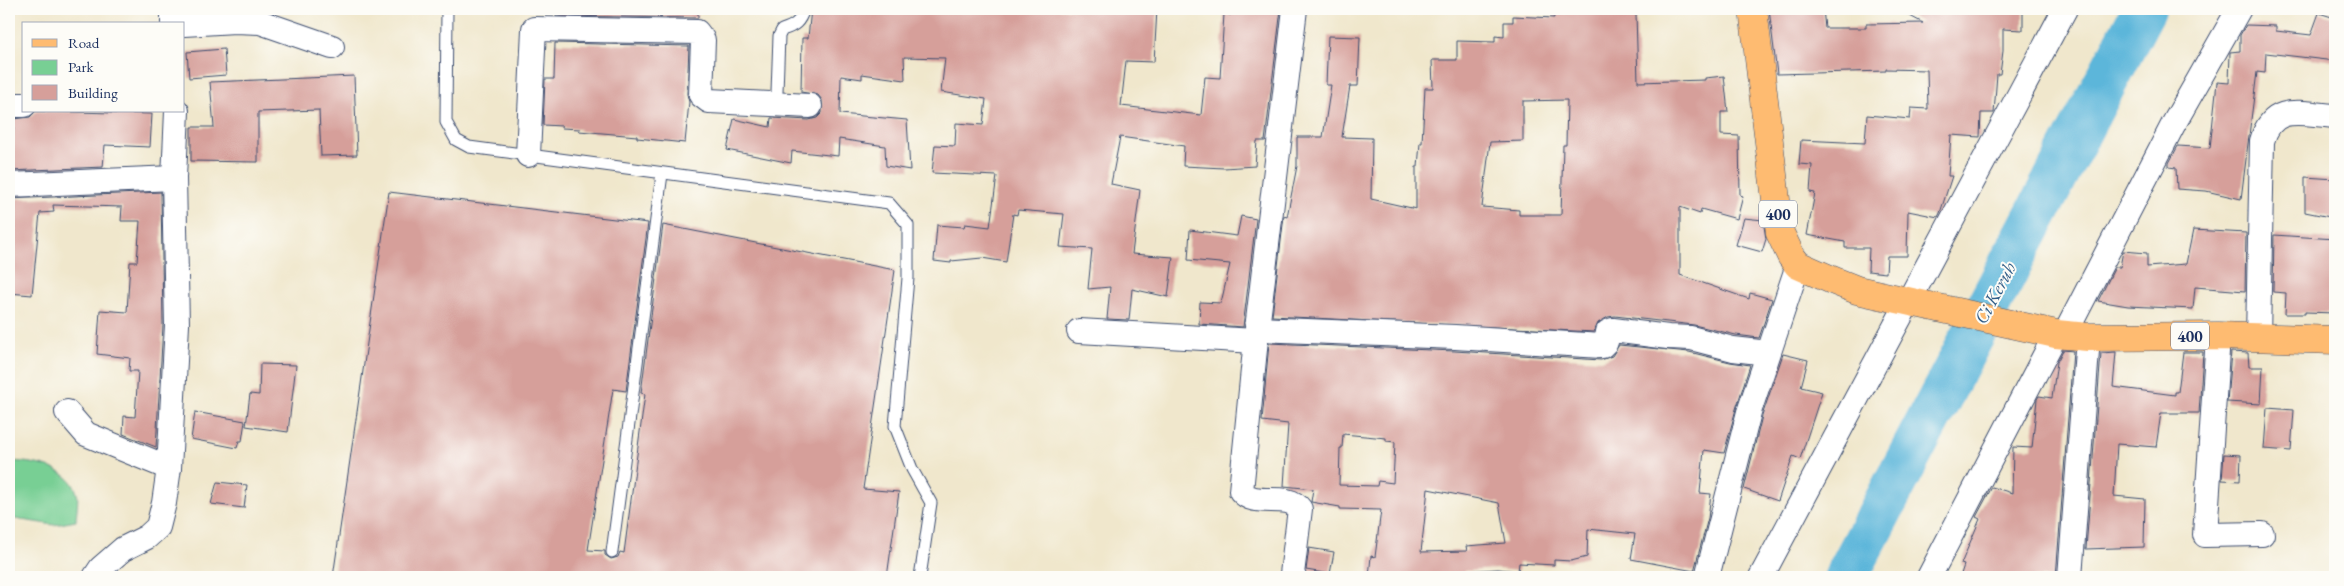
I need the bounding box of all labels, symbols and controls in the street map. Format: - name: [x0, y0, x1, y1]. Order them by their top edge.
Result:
- legend: [22, 22, 185, 112]
- text: Road: [68, 33, 100, 52]
- text: Park: [68, 57, 95, 76]
- text: Building: [68, 83, 118, 102]
- road number: 400: [1759, 200, 1797, 228]
- water label: Ci Keruh: [1968, 258, 2022, 328]
- road number: 400: [2171, 322, 2209, 350]

